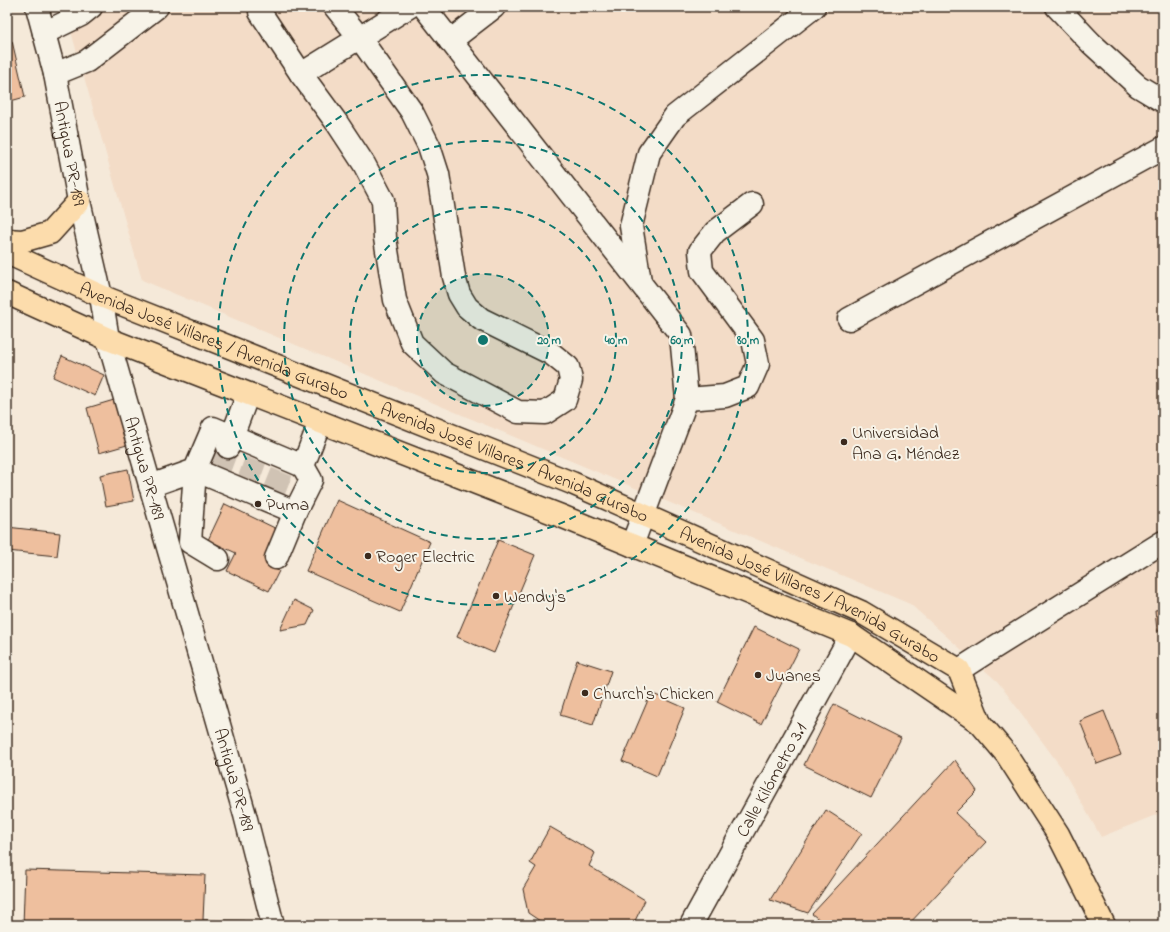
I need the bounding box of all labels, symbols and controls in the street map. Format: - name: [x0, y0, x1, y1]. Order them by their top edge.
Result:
- street label: Antigua PR-189: [45, 99, 91, 209]
- street label: Avenida José Villares / Avenida Gurabo: [74, 277, 352, 408]
- text: 20 m: [536, 332, 561, 350]
- text: 40 m: [604, 332, 628, 350]
- text: 60 m: [670, 332, 694, 350]
- text: 80 m: [736, 332, 760, 350]
- centre of rings: [476, 333, 490, 347]
- street label: Avenida José Villares / Avenida Gurabo: [376, 397, 652, 530]
- street label: Antigua PR-189: [116, 414, 171, 524]
- place label: Universidad Ana G. Méndez: [852, 421, 960, 468]
- marker: Universidad Ana G. Méndez: [839, 437, 849, 447]
- place label: Puma: [266, 493, 309, 519]
- marker: Puma: [253, 499, 263, 509]
- street label: Avenida José Villares / Avenida Gurabo: [674, 521, 944, 671]
- place label: Roger Electric: [376, 545, 474, 572]
- marker: Roger Electric: [363, 551, 373, 561]
- place label: Wendy's: [504, 585, 566, 611]
- marker: Wendy's: [491, 591, 501, 601]
- place label: Juanes: [766, 664, 821, 690]
- marker: Juanes: [753, 670, 763, 680]
- place label: Church's Chicken: [593, 682, 714, 708]
- marker: Church's Chicken: [580, 688, 590, 698]
- street label: Calle Kilómetro 3.1: [731, 718, 815, 843]
- street label: Antigua PR-189: [206, 726, 260, 835]

